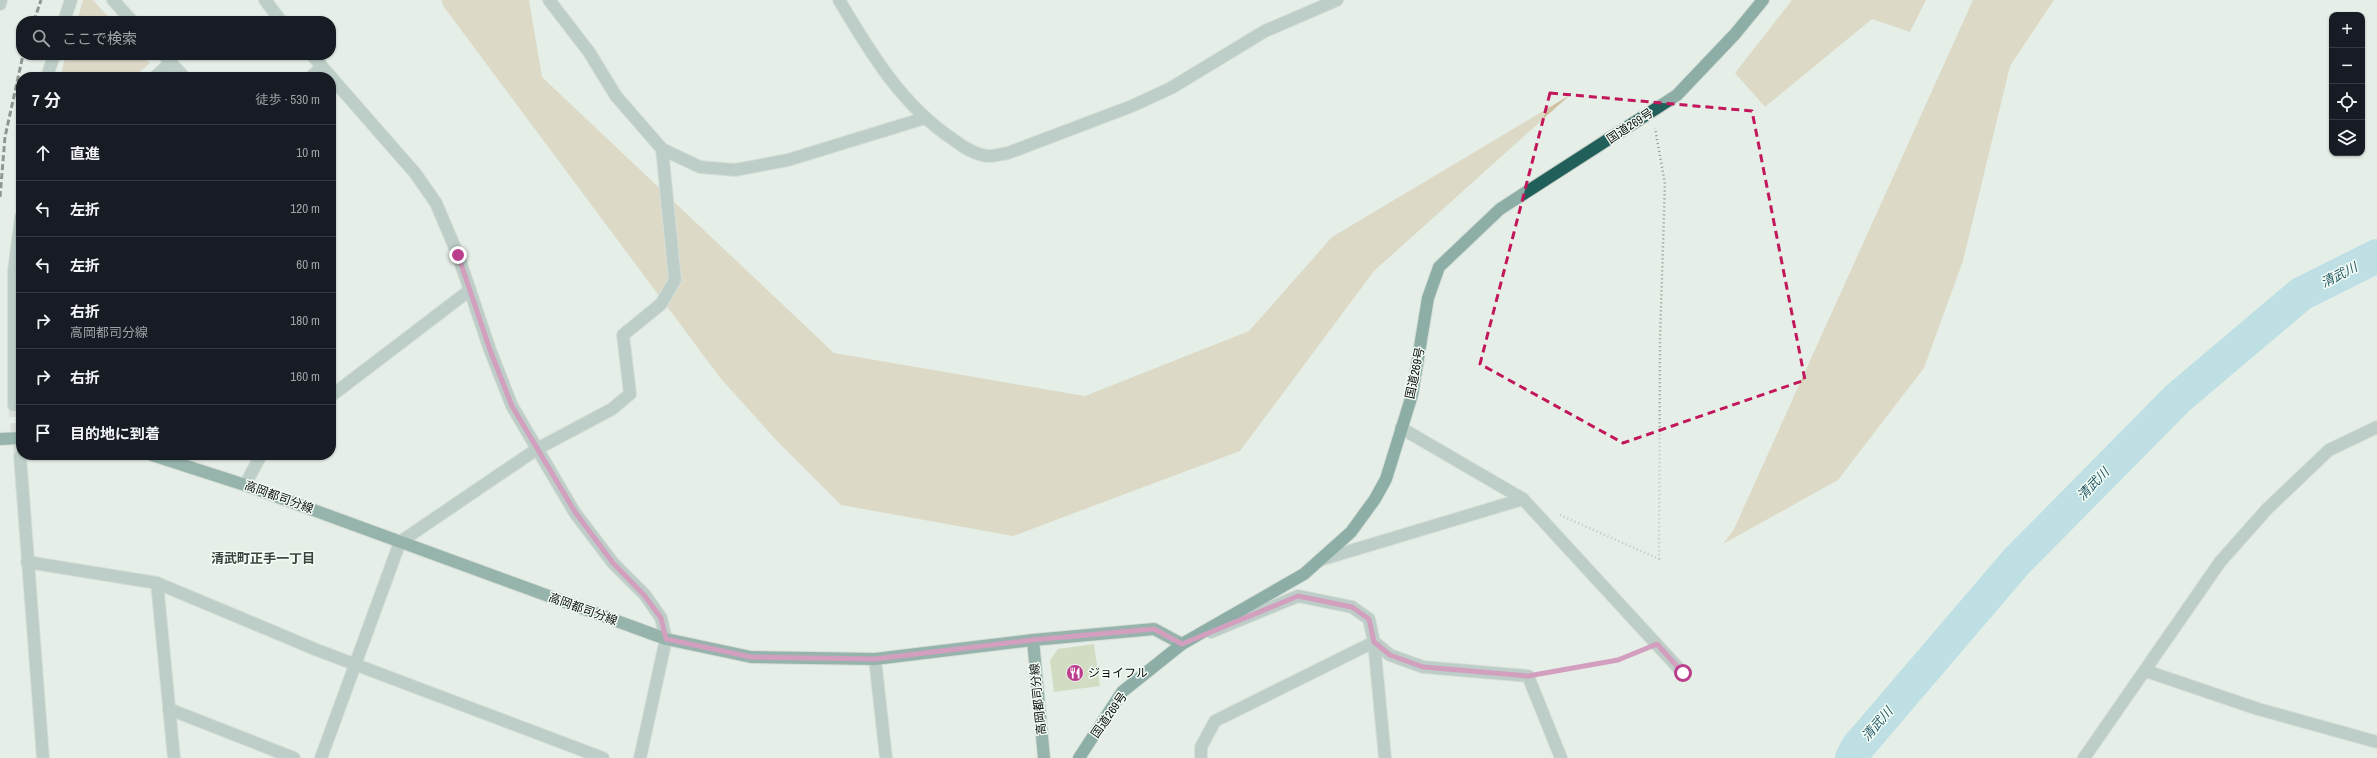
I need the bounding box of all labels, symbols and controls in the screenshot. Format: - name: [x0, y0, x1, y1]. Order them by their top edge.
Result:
- map controls: [2329, 12, 2365, 156]
- button: +: [2329, 12, 2365, 48]
- search box: [16, 16, 336, 60]
- icon: search: [30, 27, 52, 49]
- text: ここで検索: [62, 28, 137, 49]
- button: −: [2329, 48, 2365, 84]
- button: locate: [2329, 84, 2365, 120]
- text: 7 分: [32, 88, 61, 111]
- text: 徒歩 · 530 m: [255, 91, 320, 108]
- street label: 国道269号: [1604, 105, 1656, 147]
- button: layers: [2329, 120, 2365, 156]
- icon: ahead: [32, 142, 54, 164]
- text: 直進: [70, 143, 100, 164]
- text: 10 m: [296, 144, 320, 161]
- icon: left: [32, 198, 54, 220]
- text: 左折: [70, 199, 100, 220]
- text: 120 m: [290, 200, 320, 217]
- route end: [449, 246, 467, 264]
- icon: left: [32, 254, 54, 276]
- text: 左折: [70, 255, 100, 276]
- text: 60 m: [296, 256, 320, 273]
- water label: 清武川: [2318, 258, 2362, 291]
- text: 右折: [70, 301, 100, 322]
- icon: right: [32, 310, 54, 332]
- text: 180 m: [290, 312, 320, 329]
- text: 高岡都司分線: [70, 324, 148, 341]
- street label: 国道269号: [1402, 346, 1428, 400]
- icon: right: [32, 366, 54, 388]
- text: 右折: [70, 367, 100, 388]
- text: 160 m: [290, 368, 320, 385]
- icon: arrive: [32, 422, 54, 444]
- text: 目的地に到着: [70, 423, 160, 444]
- water label: 清武川: [2073, 463, 2114, 504]
- street label: 高岡都司分線: [242, 477, 316, 517]
- district label: 清武町正手一丁目: [211, 550, 315, 567]
- street label: 高岡都司分線: [546, 589, 620, 629]
- street label: 高岡都司分線: [1026, 662, 1050, 736]
- restaurant icon: ジョイフル: [1065, 663, 1085, 683]
- route start: [1674, 664, 1692, 682]
- place label: ジョイフル: [1088, 665, 1148, 681]
- street label: 国道269号: [1087, 689, 1131, 741]
- water label: 清武川: [1858, 702, 1898, 744]

